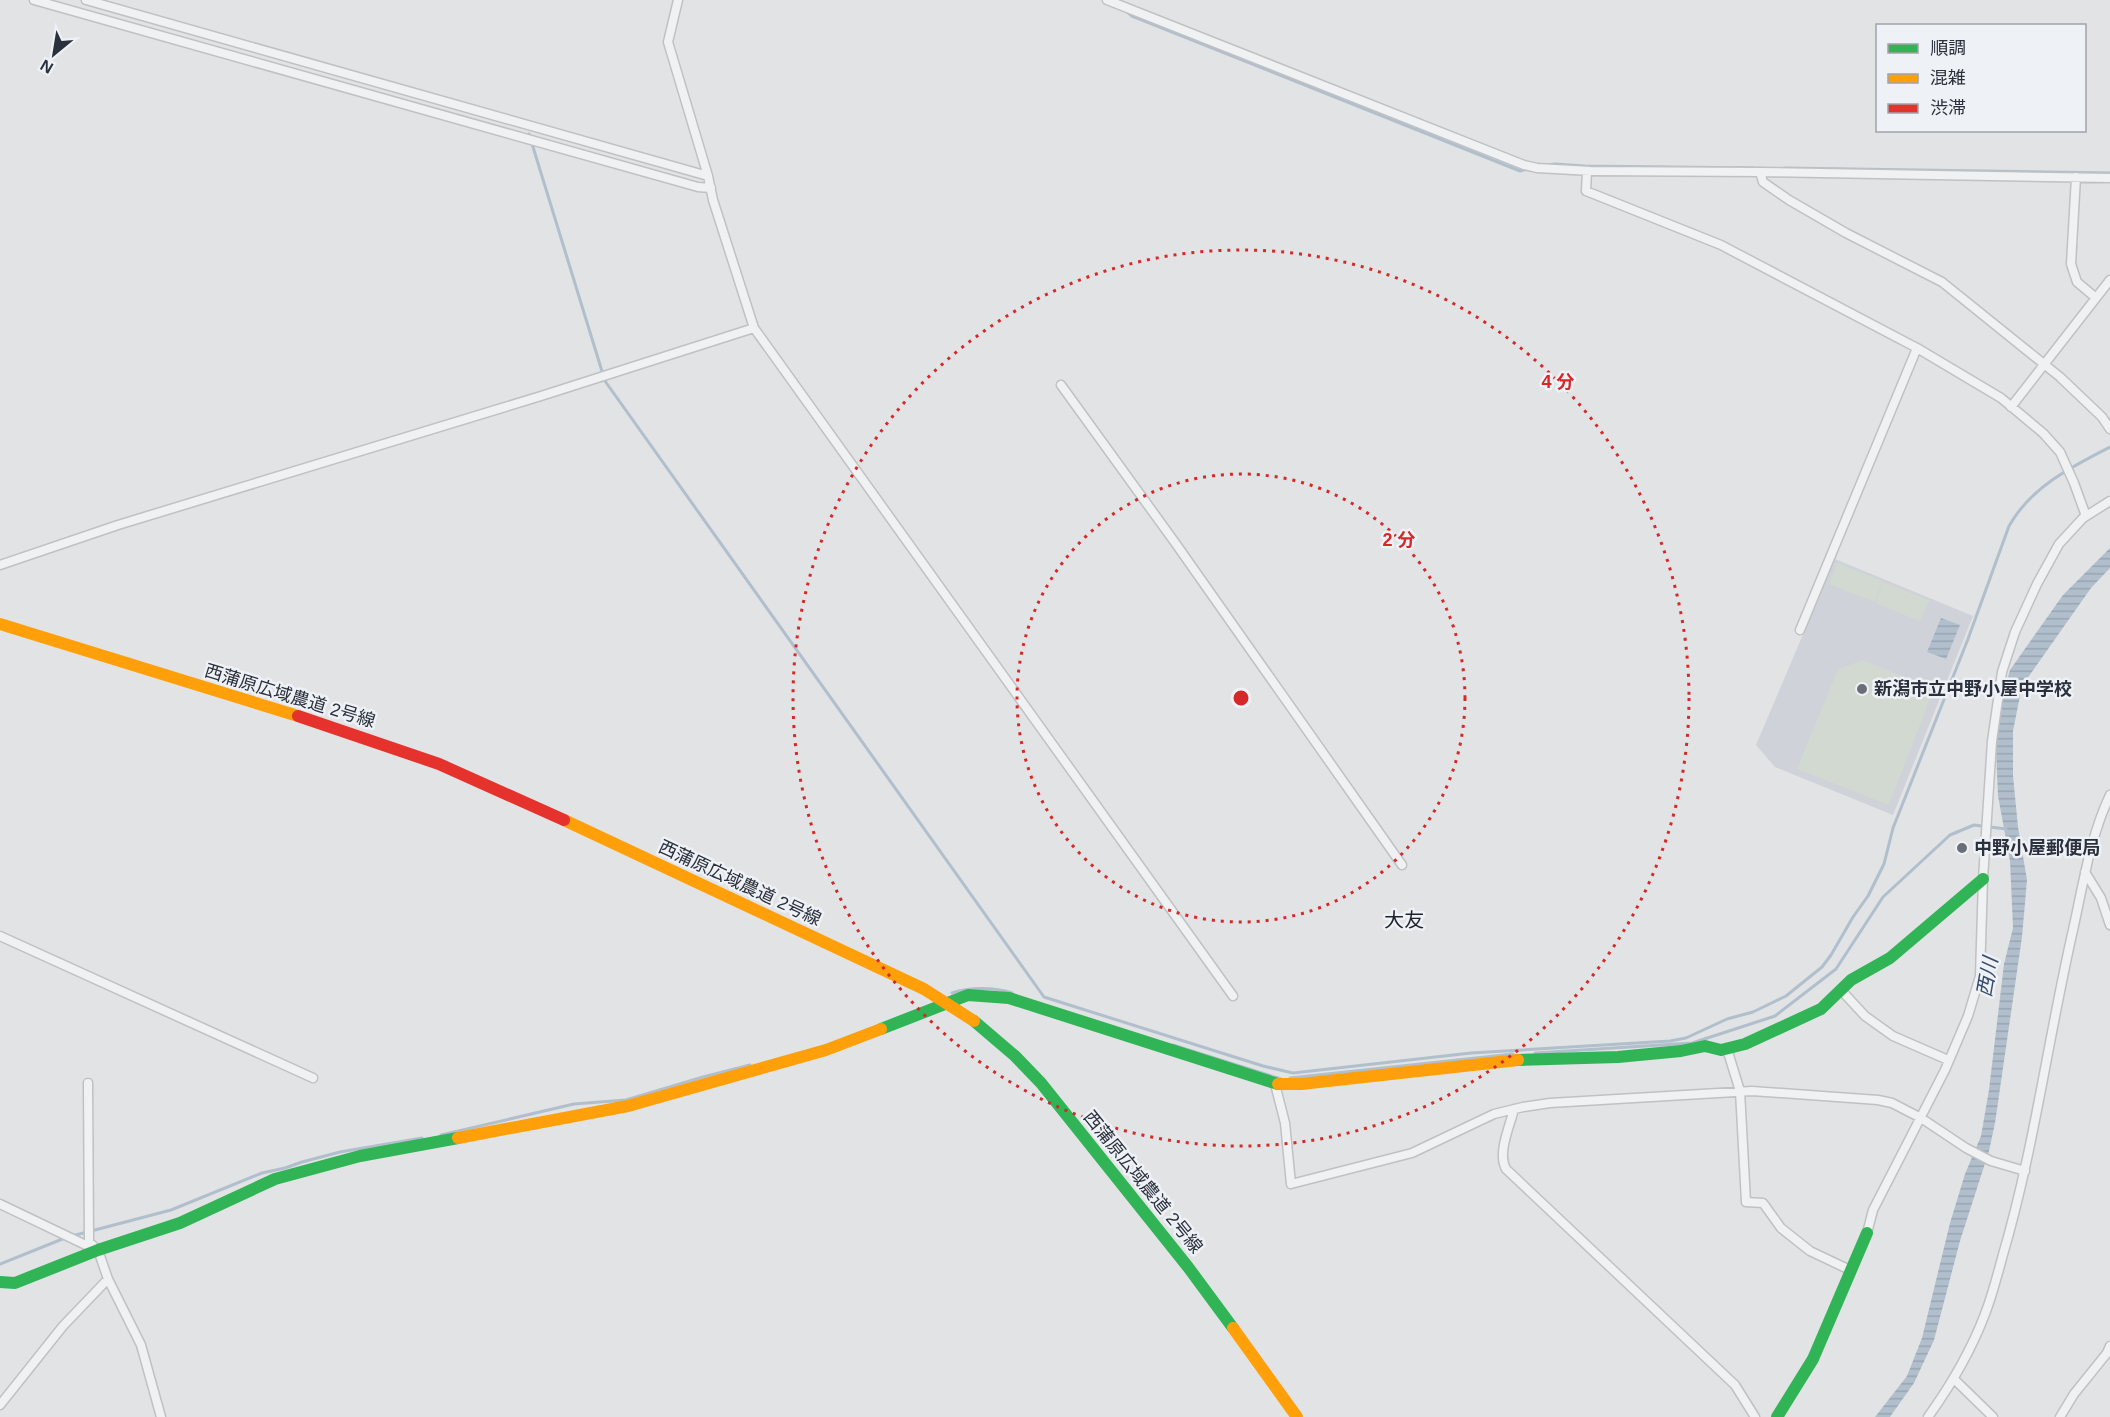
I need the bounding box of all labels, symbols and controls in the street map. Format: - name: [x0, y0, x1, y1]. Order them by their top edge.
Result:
- north arrow: [24, 24, 84, 84]
- legend: [1876, 24, 2086, 132]
- text: 順調: [1930, 38, 1966, 58]
- text: N: [37, 56, 56, 77]
- text: 混雑: [1930, 68, 1966, 88]
- text: 渋滞: [1930, 98, 1966, 118]
- text: 4 分: [1541, 372, 1575, 392]
- text: 2 分: [1382, 530, 1416, 550]
- street label: 西蒲原広域農道 2号線: [202, 661, 378, 731]
- place label: 新潟市立中野小屋中学校: [1874, 679, 2072, 699]
- marker: 新潟市立中野小屋中学校: [1855, 682, 1869, 696]
- centre of rings: [1231, 688, 1251, 708]
- street label: 西蒲原広域農道 2号線: [656, 837, 824, 929]
- place label: 中野小屋郵便局: [1974, 838, 2100, 858]
- marker: 中野小屋郵便局: [1955, 841, 1969, 855]
- district label: 大友: [1384, 909, 1424, 931]
- water label: 西川: [1973, 953, 2002, 999]
- street label: 西蒲原広域農道 2号線: [1080, 1107, 1206, 1257]

